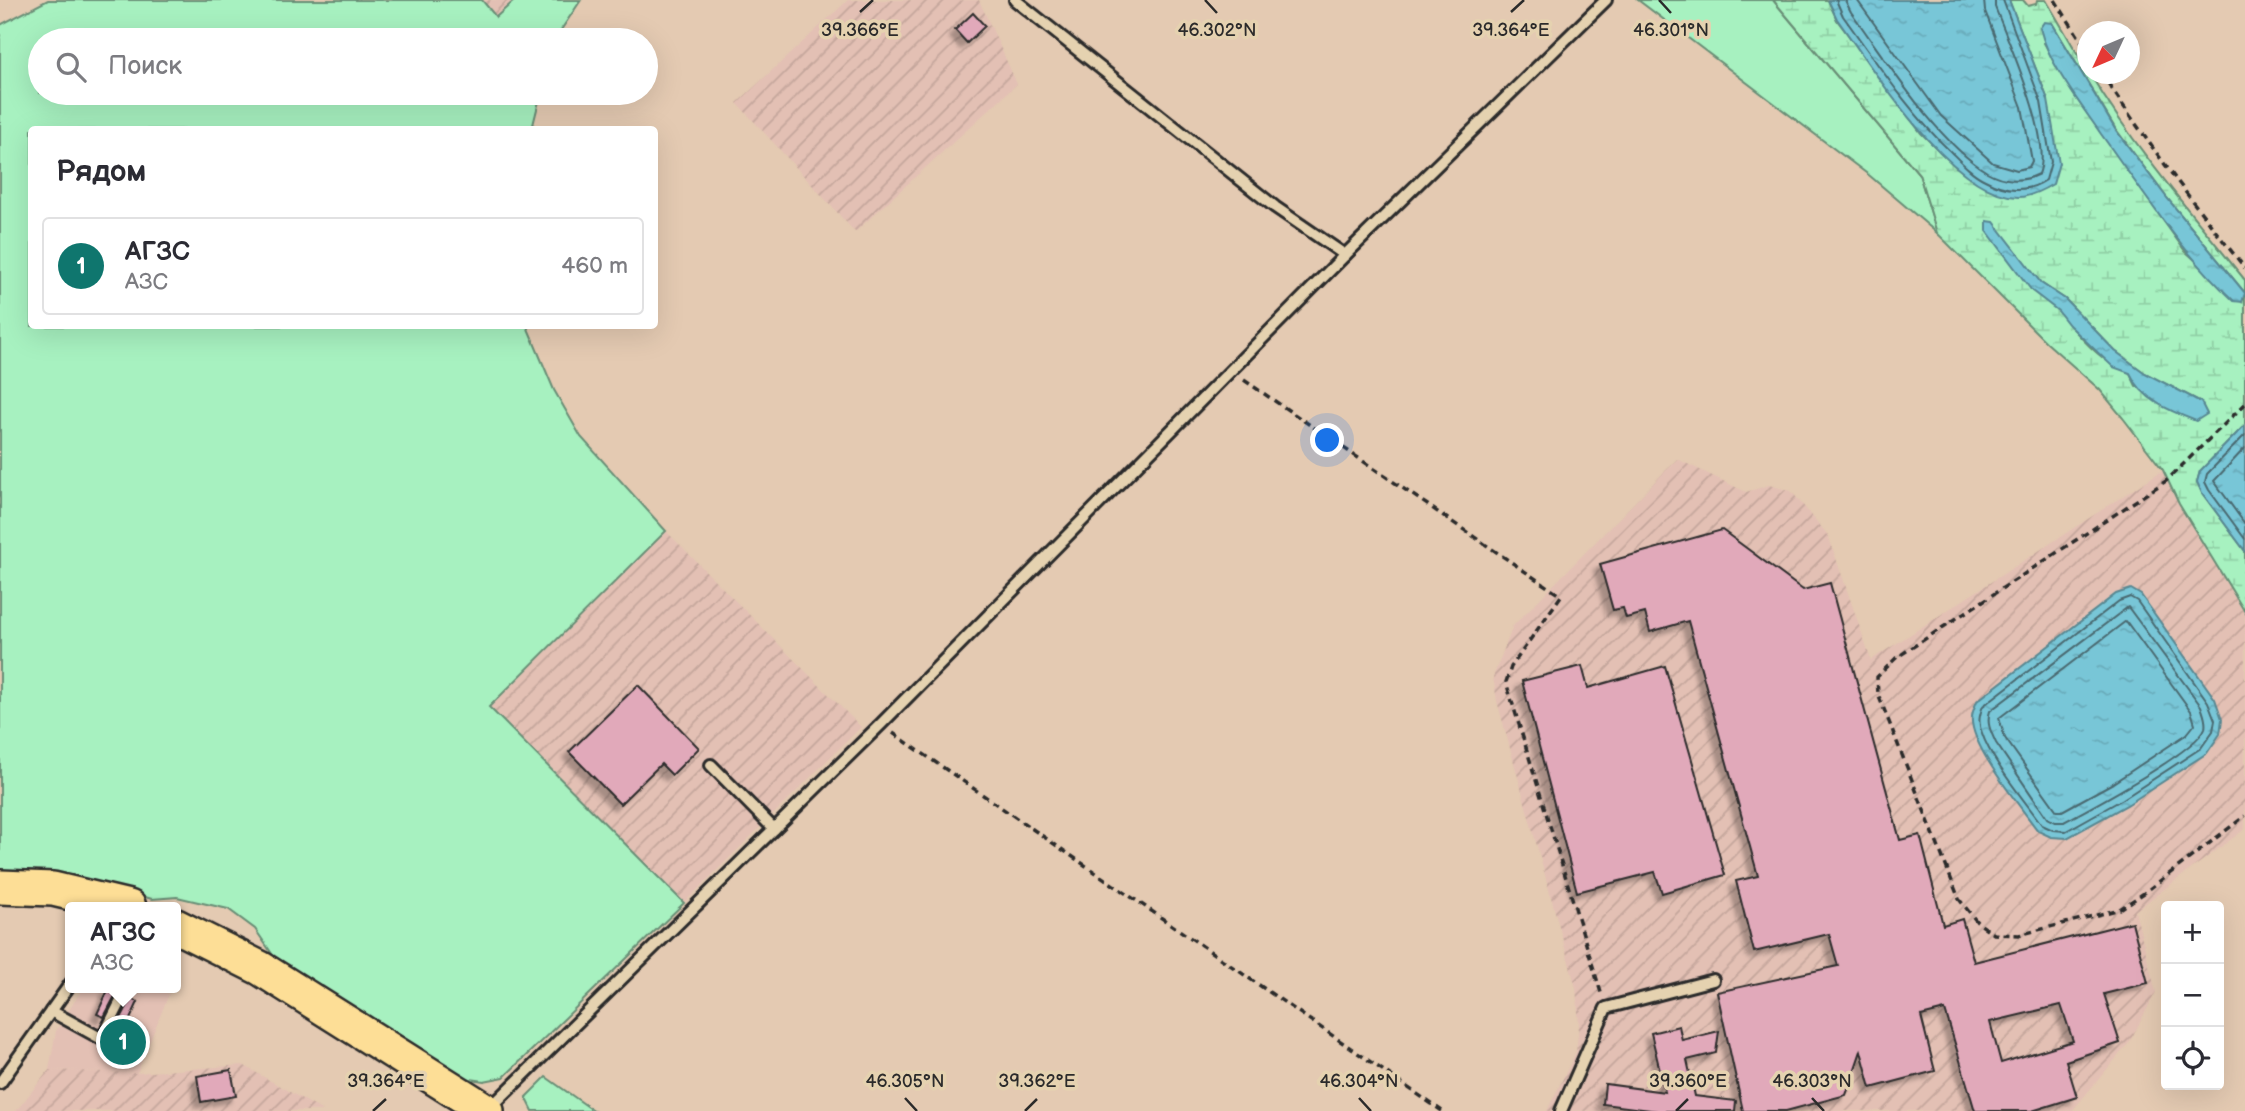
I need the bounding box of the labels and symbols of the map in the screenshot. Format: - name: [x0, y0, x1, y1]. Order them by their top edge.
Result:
- text: 39.366°E: [821, 20, 899, 41]
- text: 46.302°N: [1177, 20, 1257, 41]
- text: 39.364°E: [1472, 20, 1550, 41]
- text: 46.301°N: [1633, 20, 1709, 41]
- north arrow: [2077, 21, 2140, 84]
- your location: [1310, 423, 1344, 457]
- pin: 1: [100, 1016, 146, 1068]
- text: 39.364°E: [347, 1071, 425, 1092]
- text: 46.305°N: [865, 1071, 945, 1092]
- text: 39.362°E: [998, 1071, 1076, 1092]
- text: 46.304°N: [1319, 1071, 1399, 1092]
- text: 39.360°E: [1649, 1071, 1727, 1092]
- text: 46.303°N: [1772, 1071, 1852, 1092]

